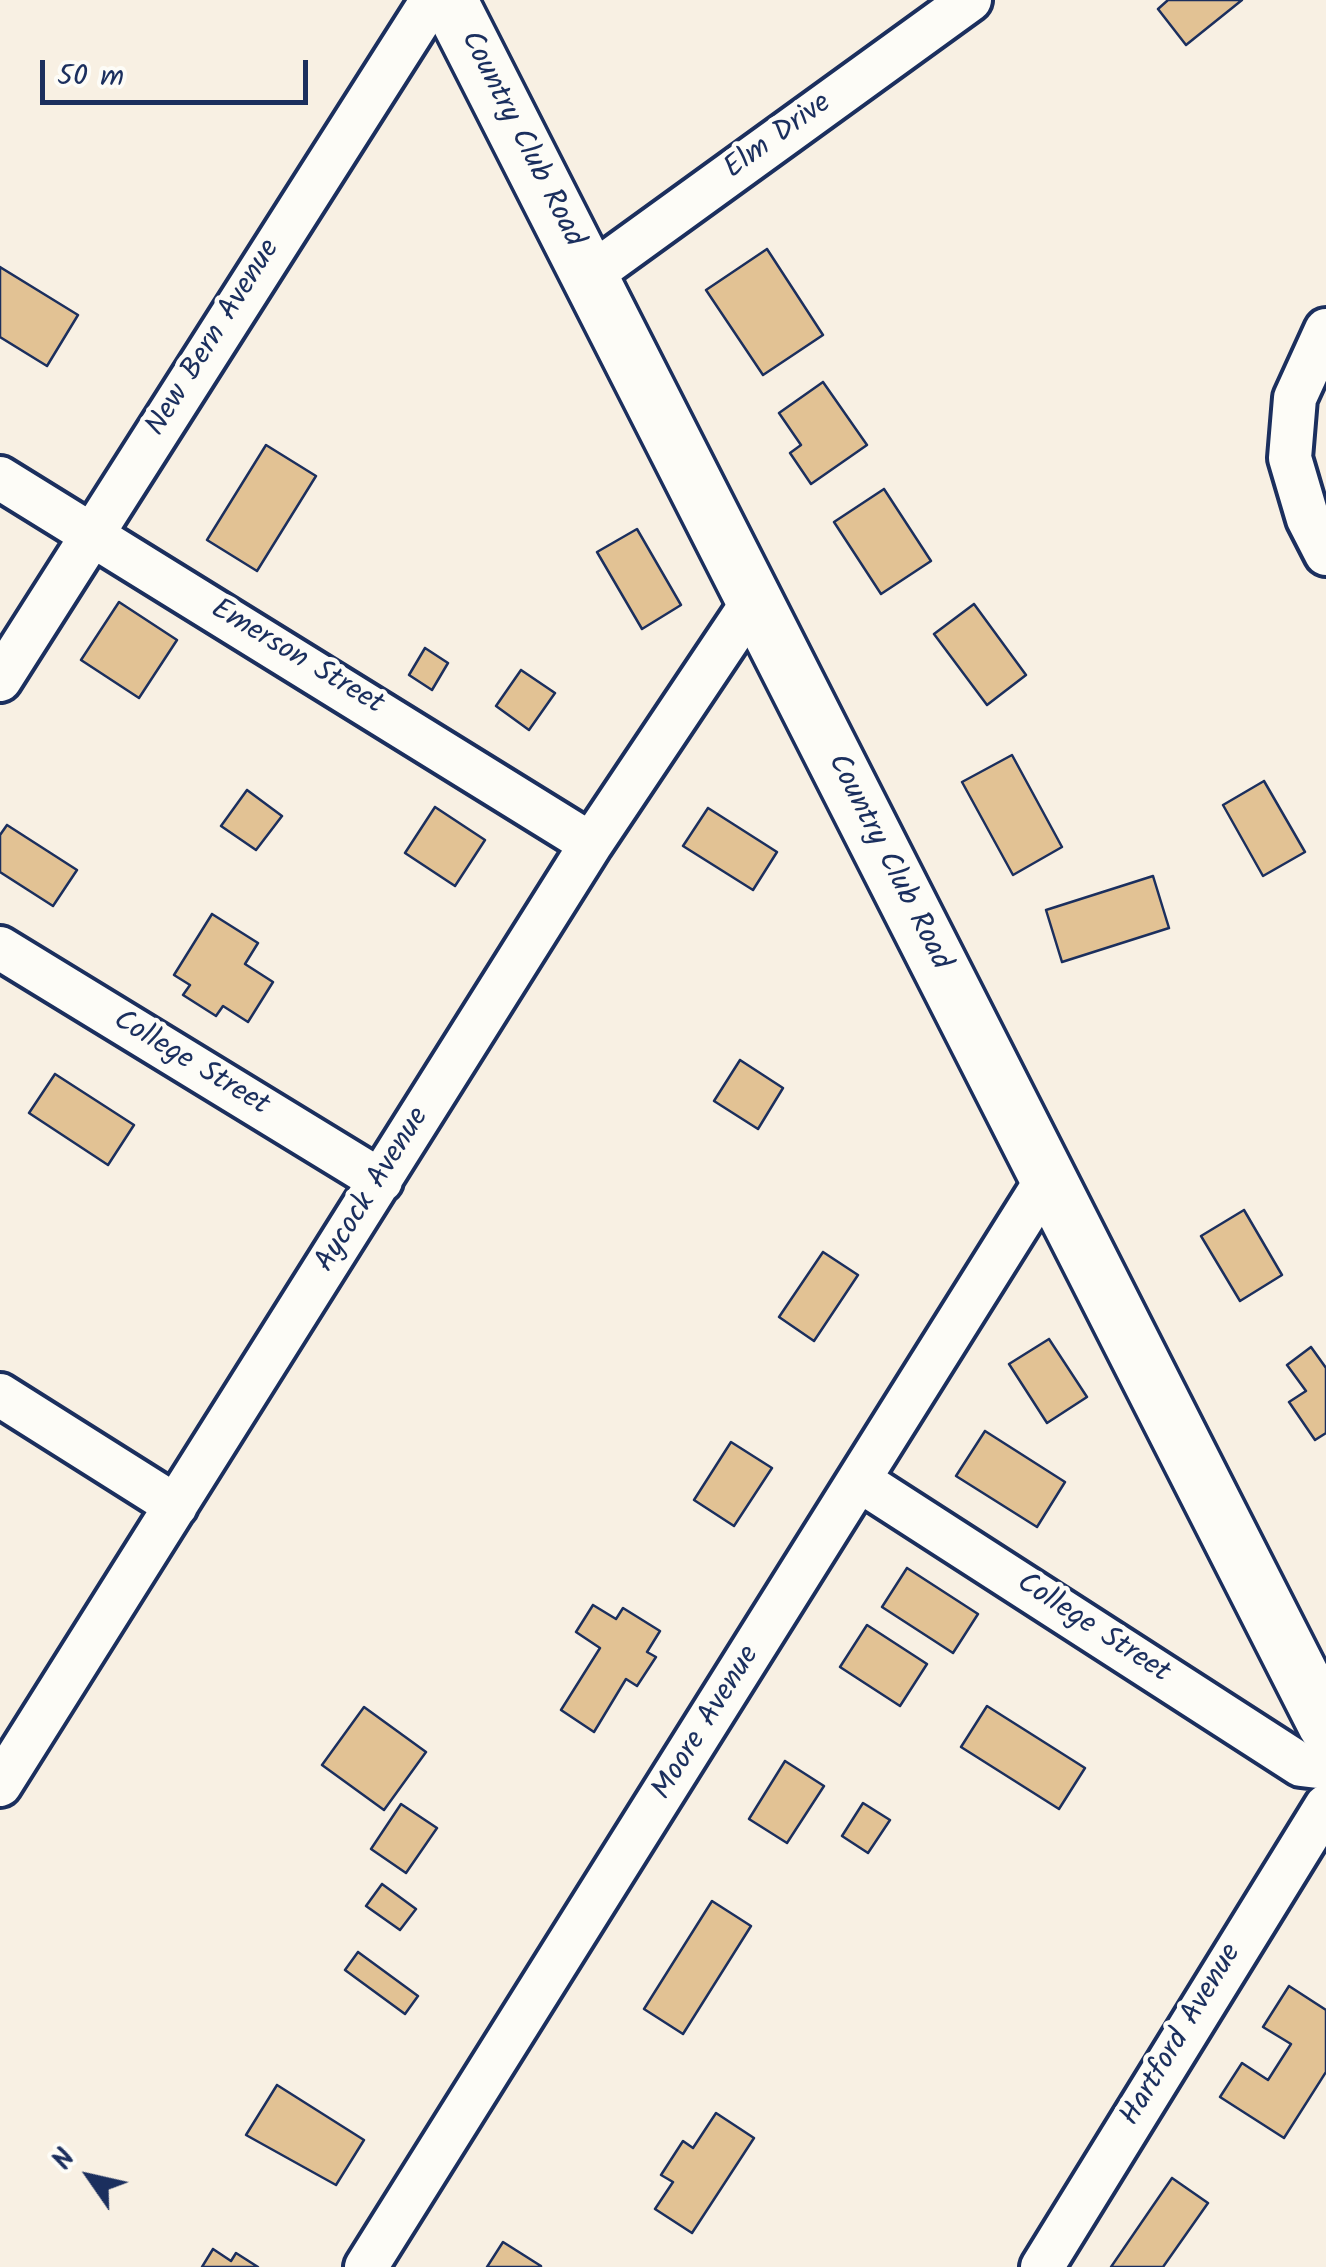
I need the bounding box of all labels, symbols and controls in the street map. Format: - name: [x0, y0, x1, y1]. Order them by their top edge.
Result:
- street label: Country Club Road: [450, 26, 590, 254]
- scale bar: [45, 40, 312, 102]
- text: 50 m: [57, 53, 124, 101]
- street label: Elm Drive: [719, 87, 839, 189]
- street label: New Bern Avenue: [140, 234, 290, 444]
- street label: Emerson Street: [203, 593, 389, 725]
- street label: Country Club Road: [817, 749, 957, 977]
- street label: College Street: [105, 1004, 275, 1126]
- street label: Aycock Avenue: [309, 1102, 439, 1280]
- street label: College Street: [1009, 1567, 1175, 1693]
- street label: Moore Avenue: [646, 1640, 770, 1808]
- street label: Hartford Avenue: [1115, 1939, 1251, 2133]
- north arrow: [40, 2127, 140, 2227]
- text: N: [41, 2140, 88, 2180]

